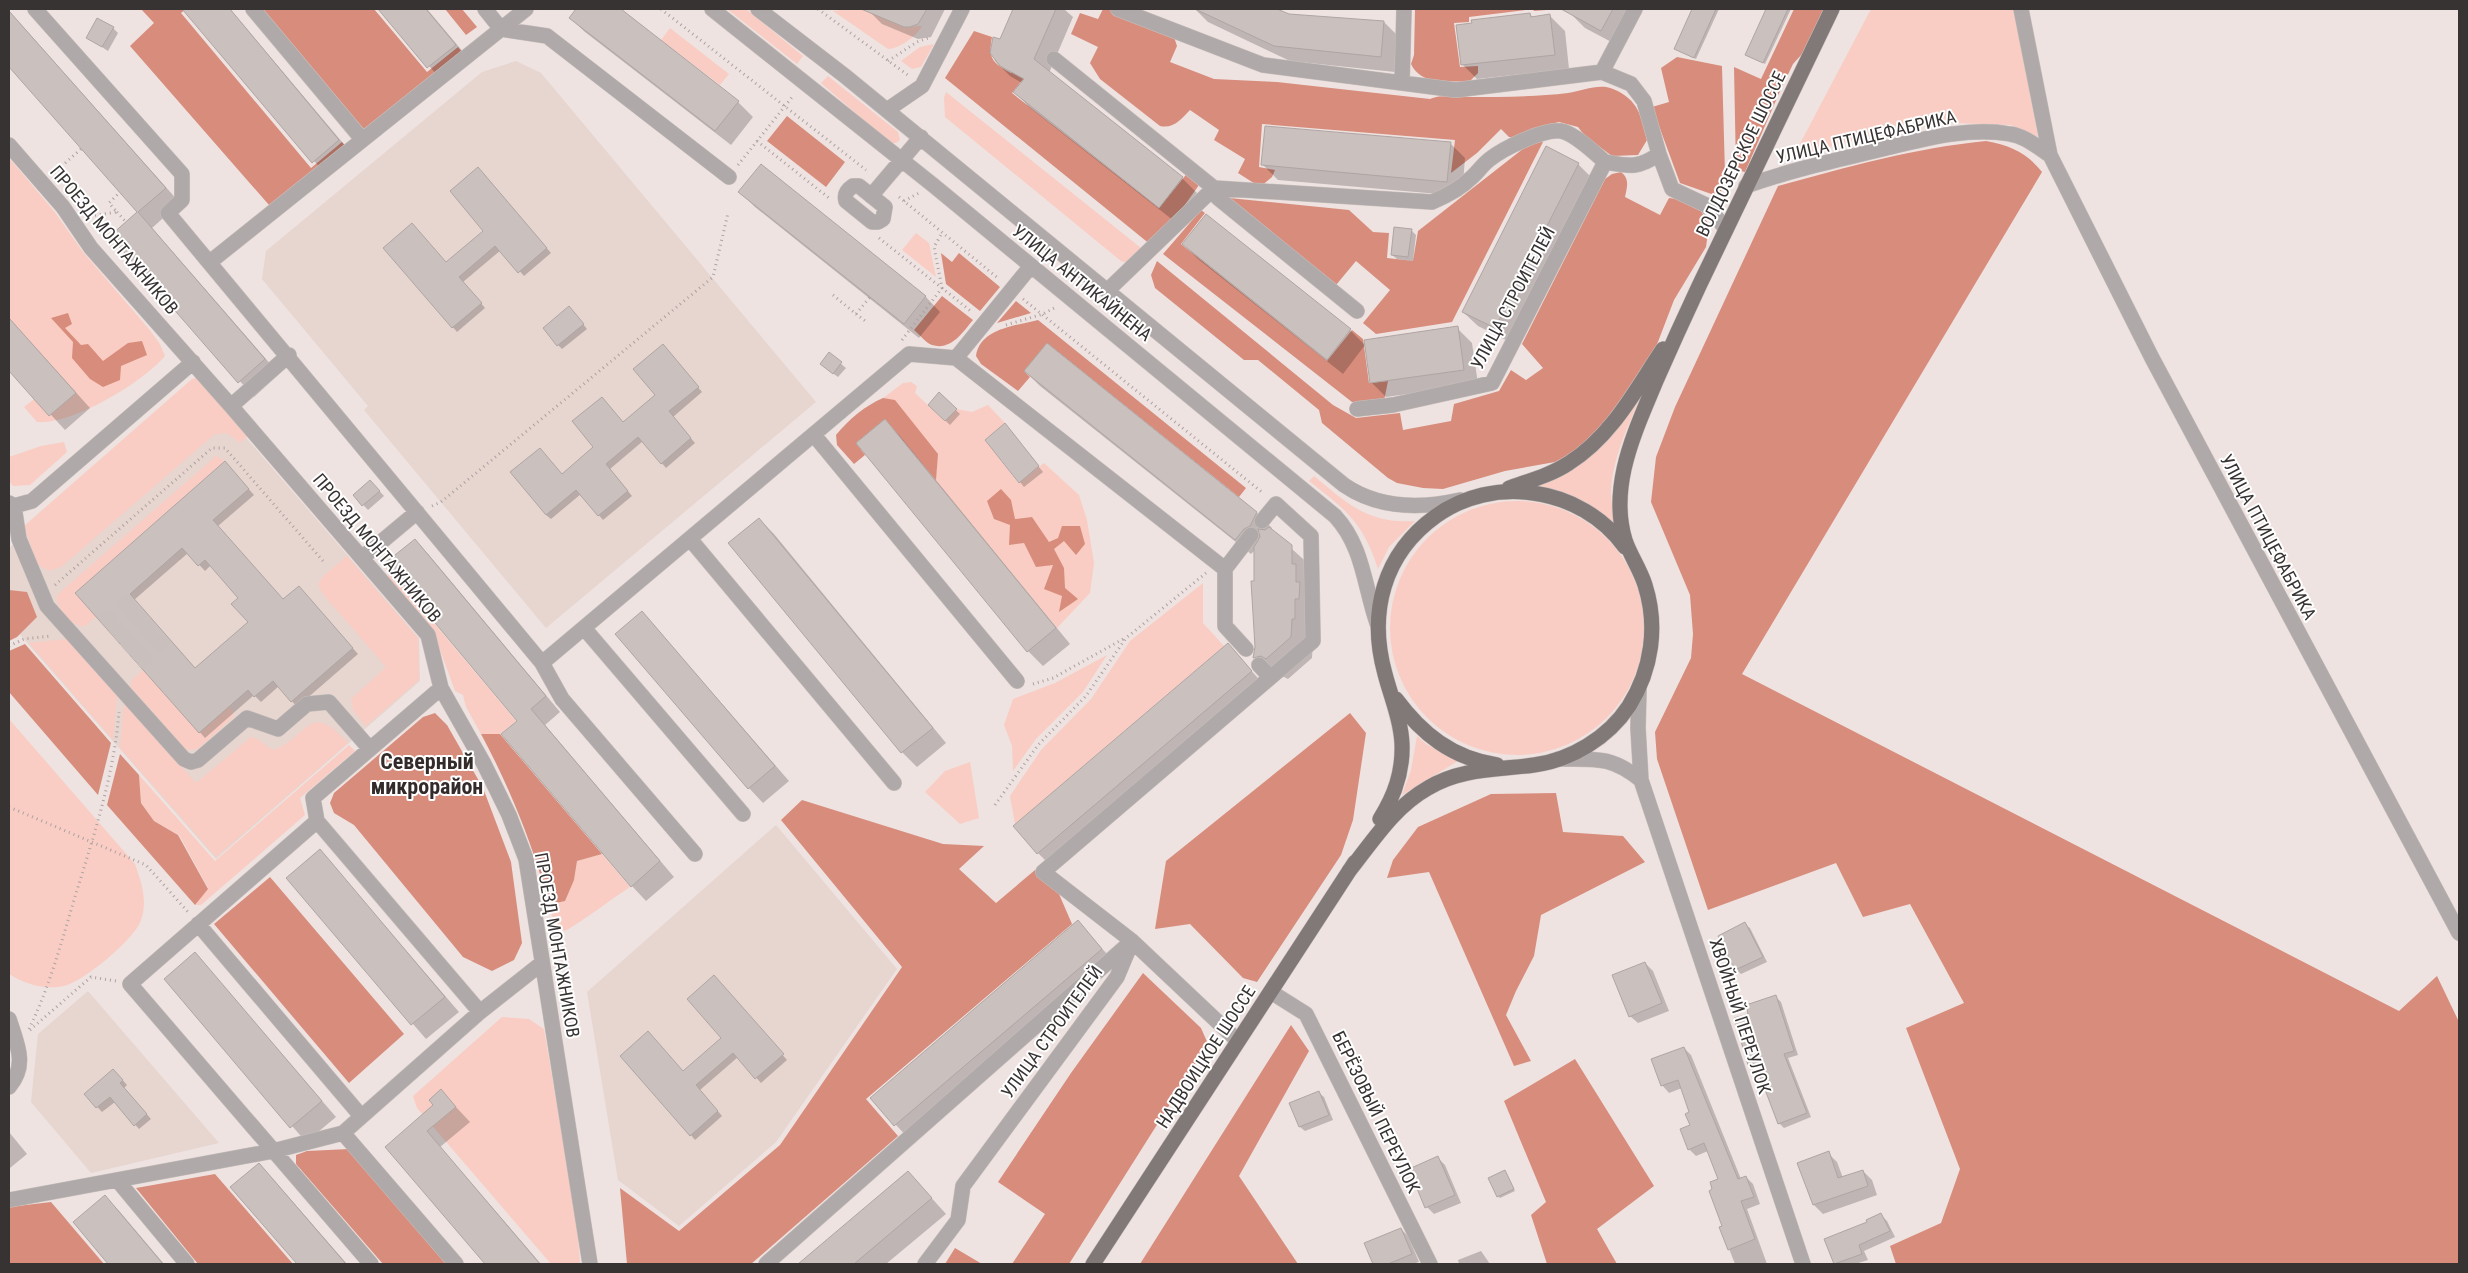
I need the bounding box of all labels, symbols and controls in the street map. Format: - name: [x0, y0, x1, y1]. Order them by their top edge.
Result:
- street label: ВОЛДОЗЕРСКОЕ ШОССЕ: [1691, 68, 1790, 240]
- street label: УЛИЦА ПТИЦЕФАБРИКА: [1774, 105, 1959, 167]
- street label: ПРОЕЗД МОНТАЖНИКОВ: [46, 161, 183, 318]
- street label: УЛИЦА АНТИКАЙНЕНА: [1008, 220, 1157, 346]
- street label: УЛИЦА СТРОИТЕЛЕЙ: [1466, 223, 1559, 373]
- street label: УЛИЦА ПТИЦЕФАБРИКА: [2216, 451, 2321, 623]
- street label: ПРОЕЗД МОНТАЖНИКОВ: [309, 469, 446, 626]
- district label: Северный микрорайон: [371, 749, 483, 799]
- street label: ПРОЕЗД МОНТАЖНИКОВ: [531, 851, 584, 1039]
- street label: ХВОЙНЫЙ ПЕРЕУЛОК: [1705, 935, 1776, 1096]
- street label: УЛИЦА СТРОИТЕЛЕЙ: [997, 961, 1107, 1102]
- street label: НАДВОИЦКОЕ ШОССЕ: [1152, 982, 1260, 1132]
- street label: БЕРЁЗОВЫЙ ПЕРЕУЛОК: [1328, 1028, 1425, 1196]

